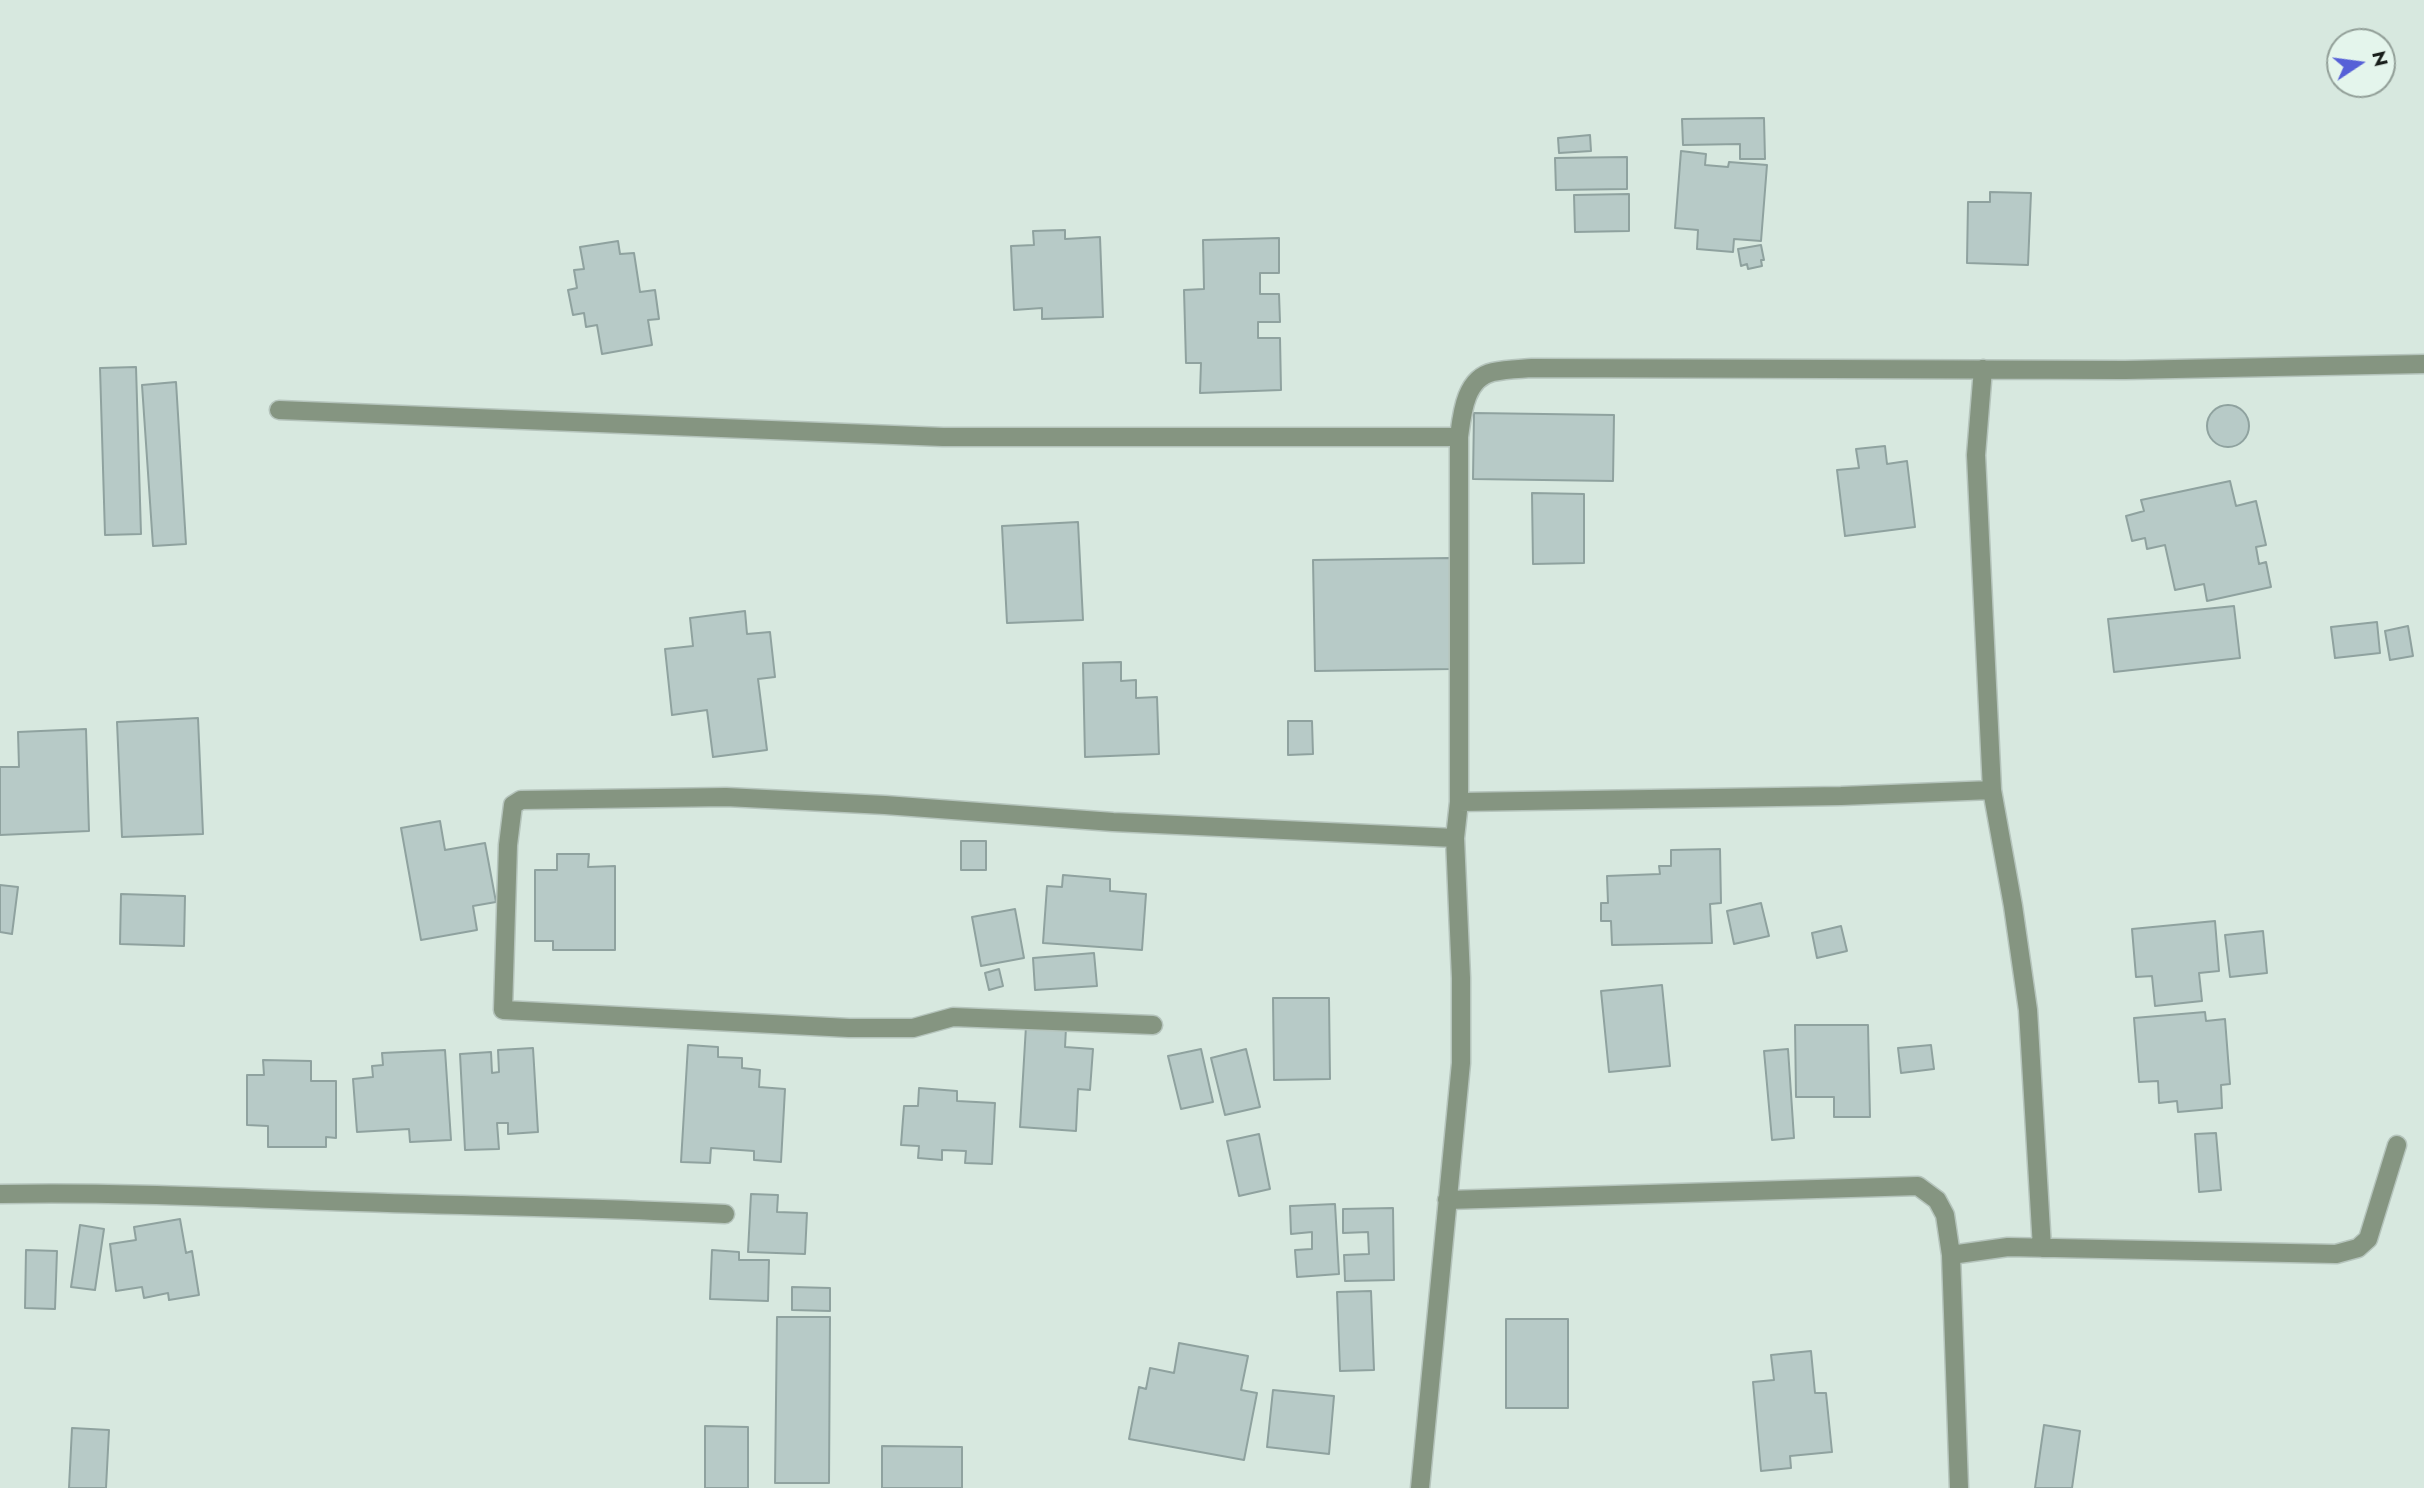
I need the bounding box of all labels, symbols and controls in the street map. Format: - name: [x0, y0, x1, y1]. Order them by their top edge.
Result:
- north arrow: [2326, 28, 2396, 98]
- text: N: [2365, 48, 2395, 69]

